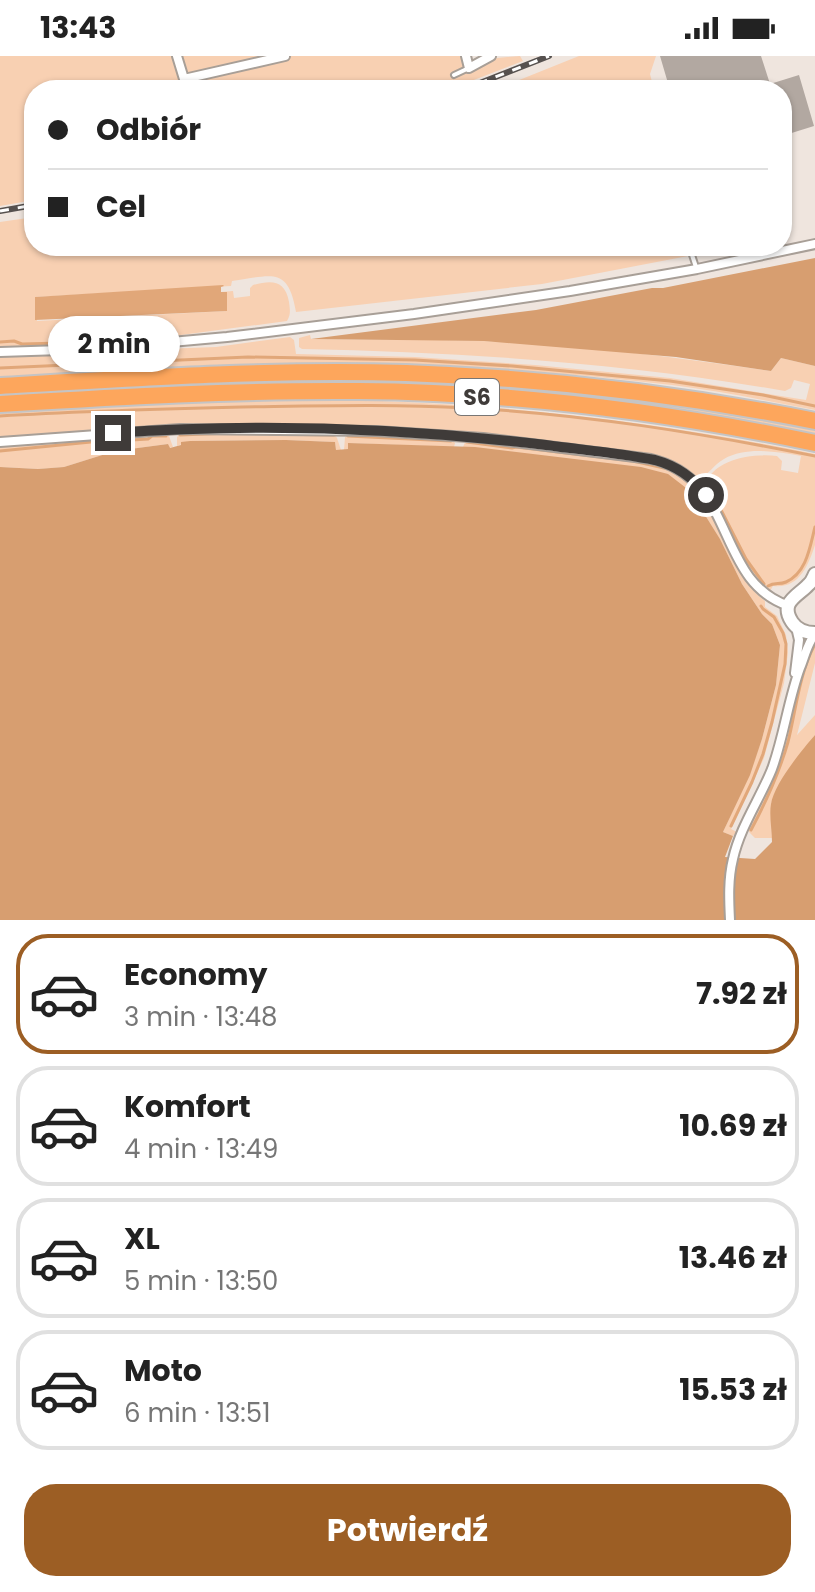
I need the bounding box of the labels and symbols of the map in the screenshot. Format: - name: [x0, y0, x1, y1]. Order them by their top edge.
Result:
- callout: 2 min: [47, 317, 179, 373]
- road number: S6: [455, 379, 499, 415]
- route end: [95, 415, 131, 451]
- route start: [688, 477, 724, 513]

